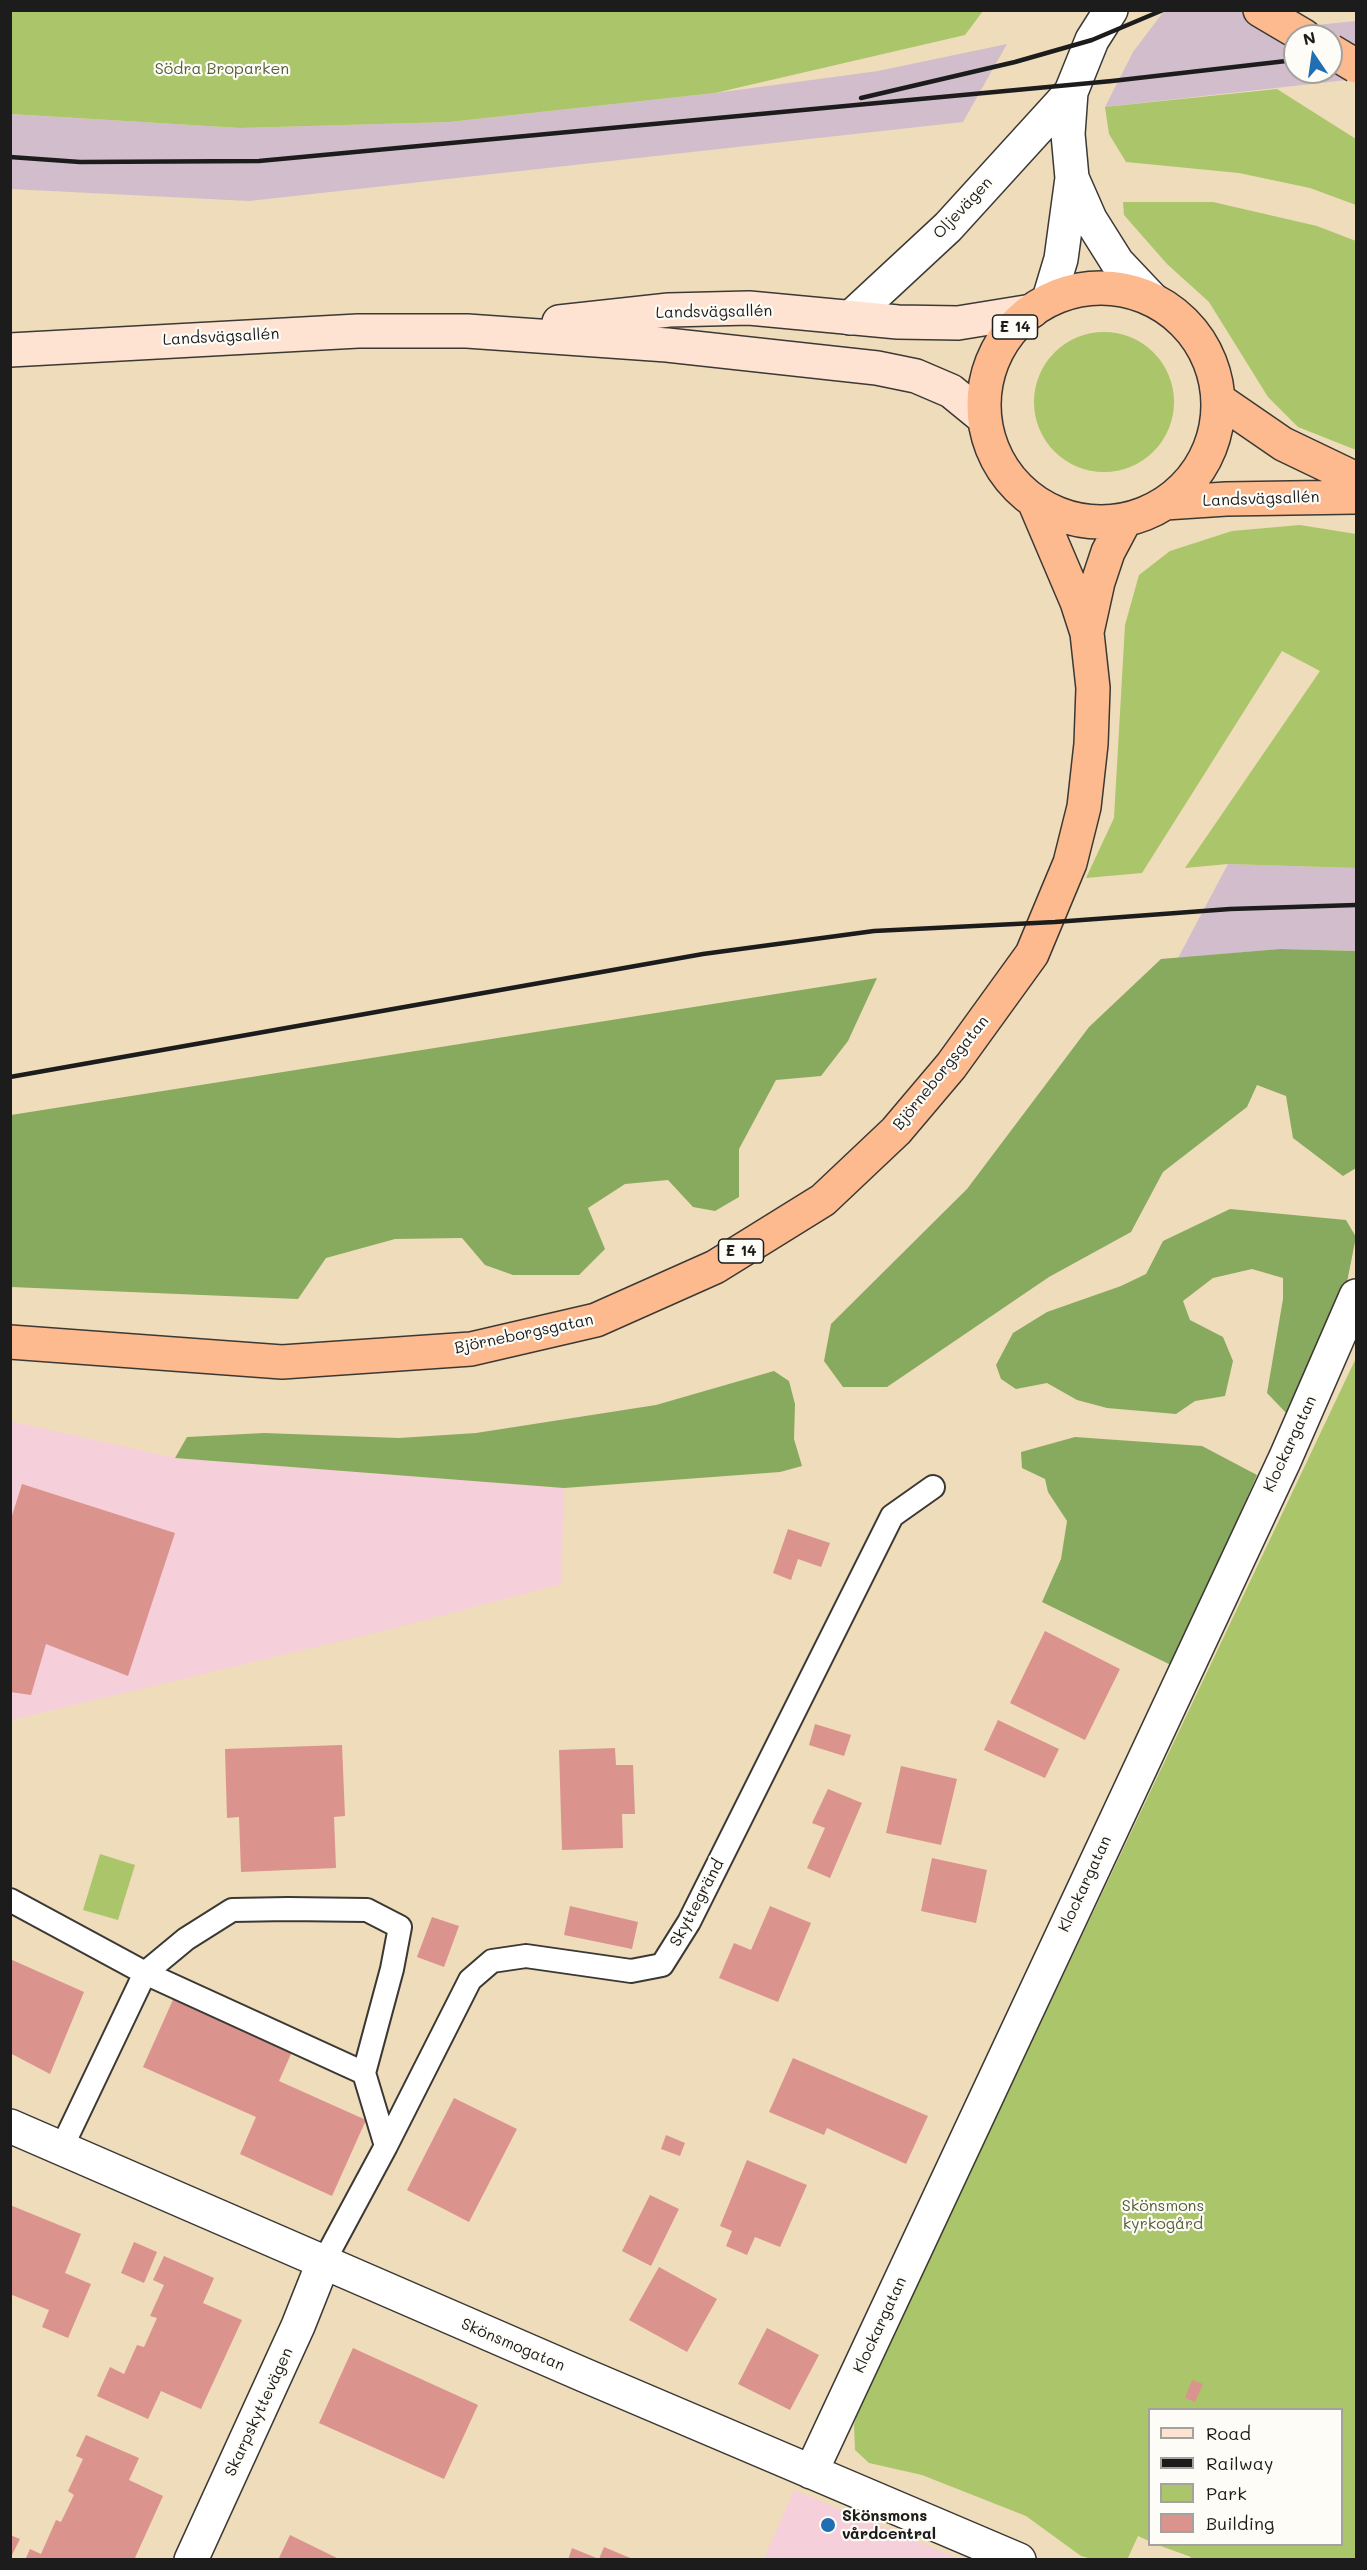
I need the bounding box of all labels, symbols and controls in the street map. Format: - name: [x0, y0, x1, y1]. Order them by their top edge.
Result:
- north arrow: [1283, 24, 1343, 84]
- text: N: [1301, 26, 1318, 50]
- park label: Södra Broparken: [155, 59, 289, 79]
- street label: Oljevägen: [929, 173, 997, 243]
- street label: Landsvägsallén: [655, 301, 773, 323]
- road number: E 14: [992, 315, 1038, 339]
- street label: Landsvägsallén: [162, 324, 280, 350]
- street label: Landsvägsallén: [1202, 487, 1320, 511]
- street label: Björneborgsgatan: [889, 1012, 993, 1134]
- road number: E 14: [718, 1239, 764, 1263]
- street label: Björneborgsgatan: [453, 1310, 595, 1358]
- street label: Klockargatan: [1259, 1393, 1321, 1495]
- street label: Klockargatan: [1054, 1833, 1116, 1935]
- street label: Skyttegränd: [666, 1856, 728, 1950]
- park label: Skönsmons kyrkogård: [1122, 2196, 1204, 2234]
- street label: Klockargatan: [849, 2274, 911, 2376]
- street label: Skönsmogatan: [458, 2314, 568, 2376]
- street label: Skarpskyttevägen: [221, 2345, 297, 2479]
- legend: [1148, 2408, 1343, 2546]
- text: Road: [1206, 2421, 1251, 2445]
- text: Railway: [1206, 2451, 1273, 2475]
- text: Park: [1206, 2481, 1247, 2505]
- place label: Skönsmons vårdcentral: [842, 2506, 936, 2544]
- text: Building: [1206, 2511, 1274, 2535]
- marker: Skönsmons vårdcentral: [819, 2516, 837, 2534]

